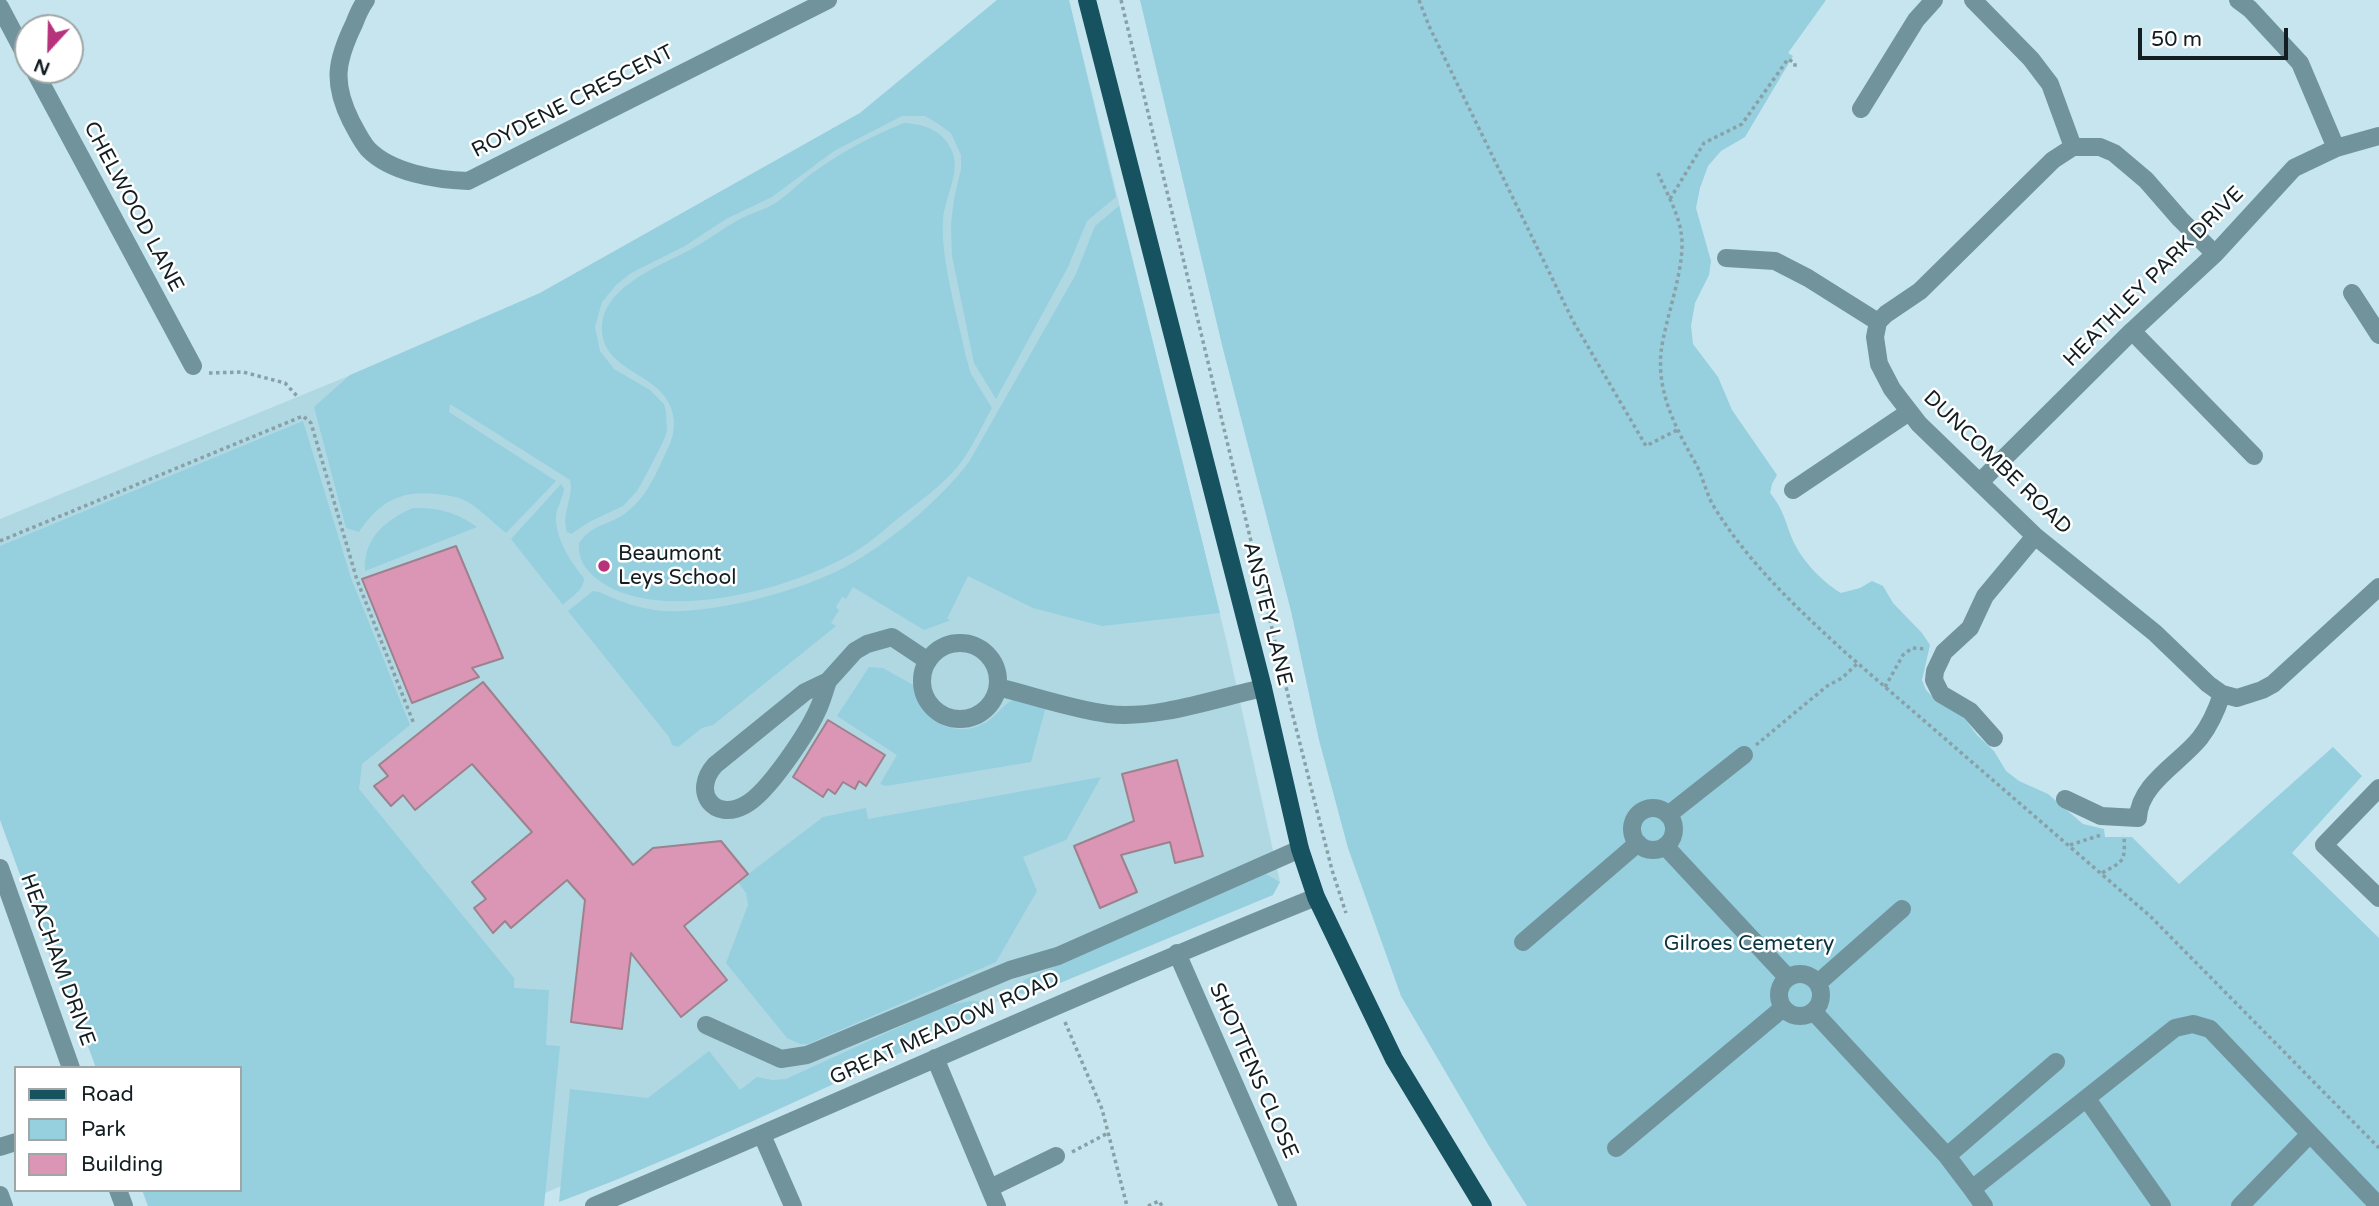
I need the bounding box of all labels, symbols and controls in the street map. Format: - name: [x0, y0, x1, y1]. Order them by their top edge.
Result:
- north arrow: [14, 14, 84, 84]
- scale bar: [2141, 14, 2292, 58]
- text: 50 m: [2151, 27, 2202, 52]
- street label: ROYDENE CRESCENT: [468, 40, 678, 164]
- text: N: [31, 54, 53, 80]
- street label: CHELWOOD LANE: [77, 118, 189, 296]
- street label: HEATHLEY PARK DRIVE: [2059, 182, 2249, 372]
- street label: DUNCOMBE ROAD: [1918, 386, 2076, 540]
- street label: ANSTEY LANE: [1237, 539, 1297, 689]
- place label: Beaumont Leys School: [618, 541, 736, 591]
- marker: Beaumont Leys School: [596, 558, 612, 574]
- street label: HEACHAM DRIVE: [14, 871, 100, 1049]
- park label: Gilroes Cemetery: [1664, 931, 1834, 957]
- street label: GREAT MEADOW ROAD: [826, 967, 1064, 1091]
- street label: SHOTTENS CLOSE: [1203, 979, 1303, 1163]
- legend: [14, 1066, 242, 1192]
- text: Road: [81, 1082, 134, 1107]
- text: Park: [81, 1117, 126, 1142]
- text: Building: [81, 1152, 163, 1177]

